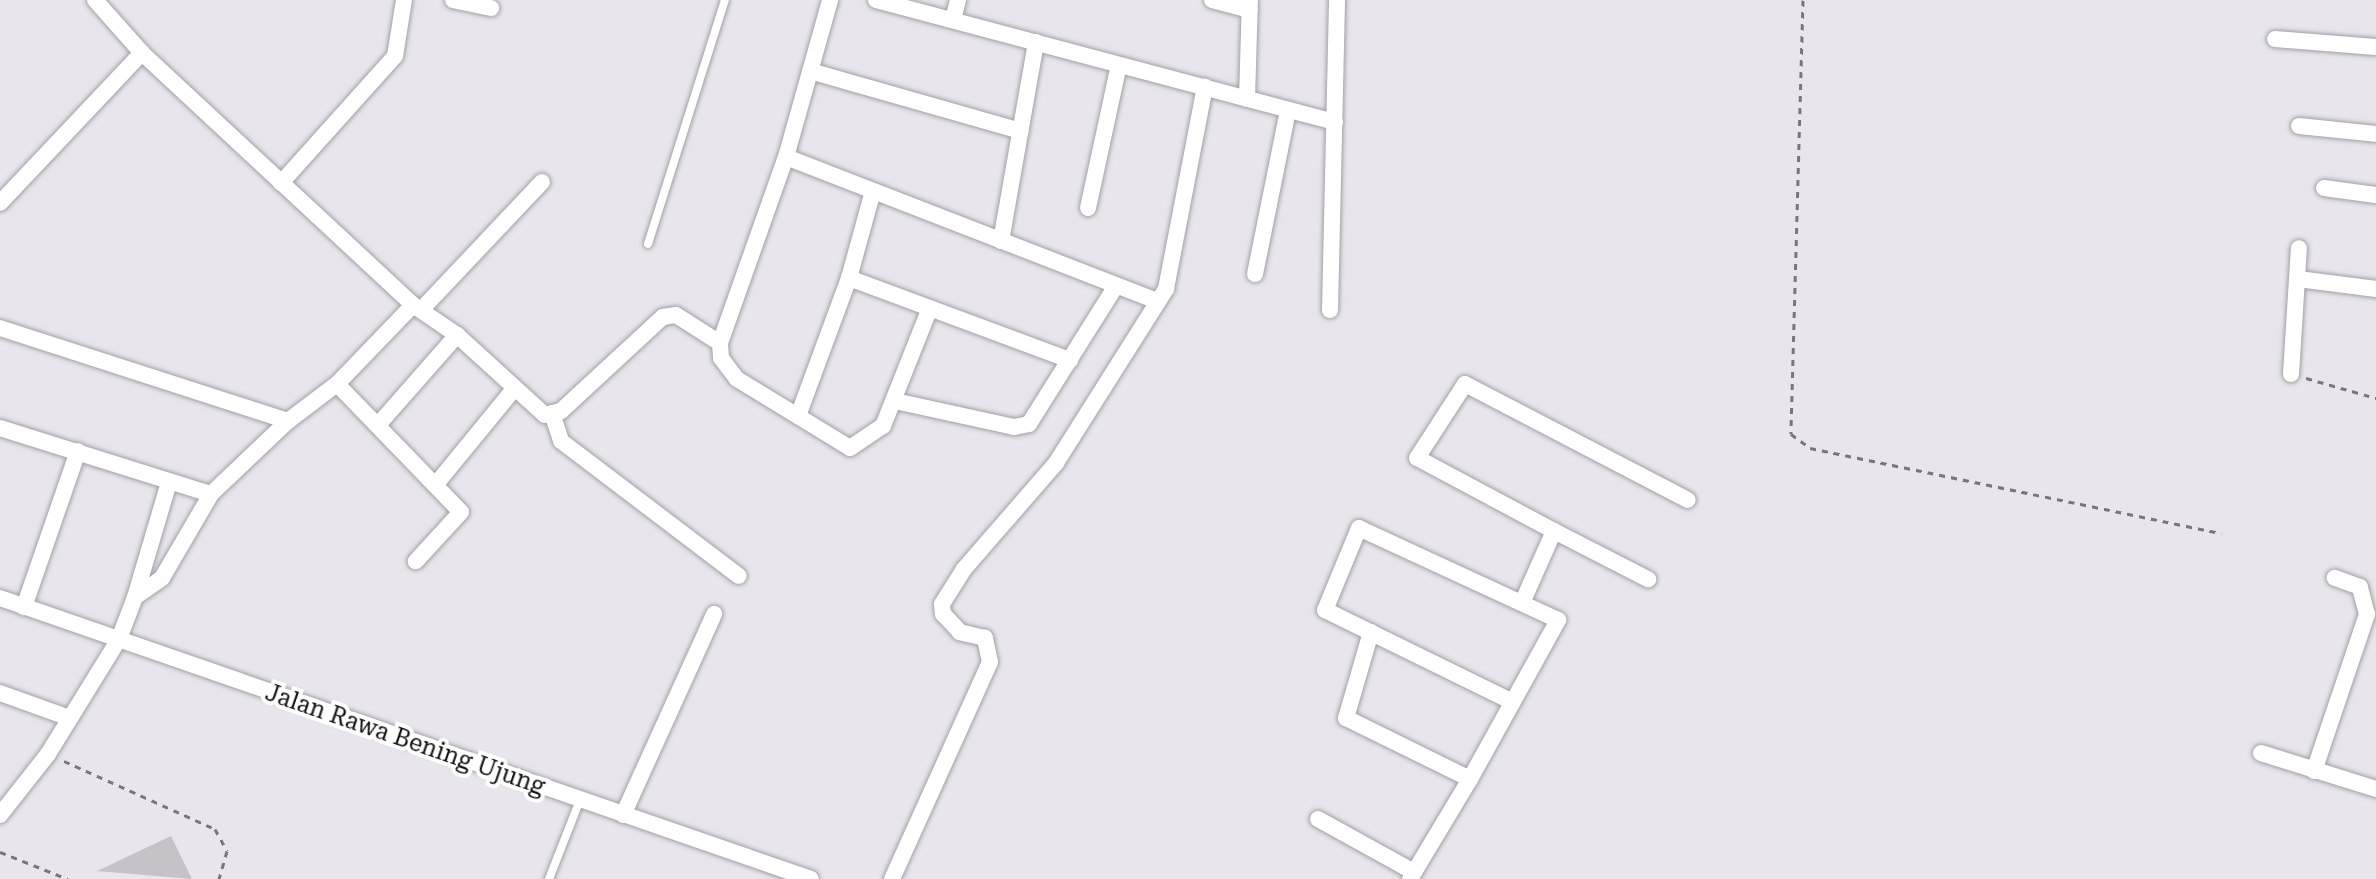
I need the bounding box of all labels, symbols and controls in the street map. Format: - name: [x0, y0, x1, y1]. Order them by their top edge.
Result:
- street label: Jalan Rawa Bening Ujung: [261, 679, 549, 801]

